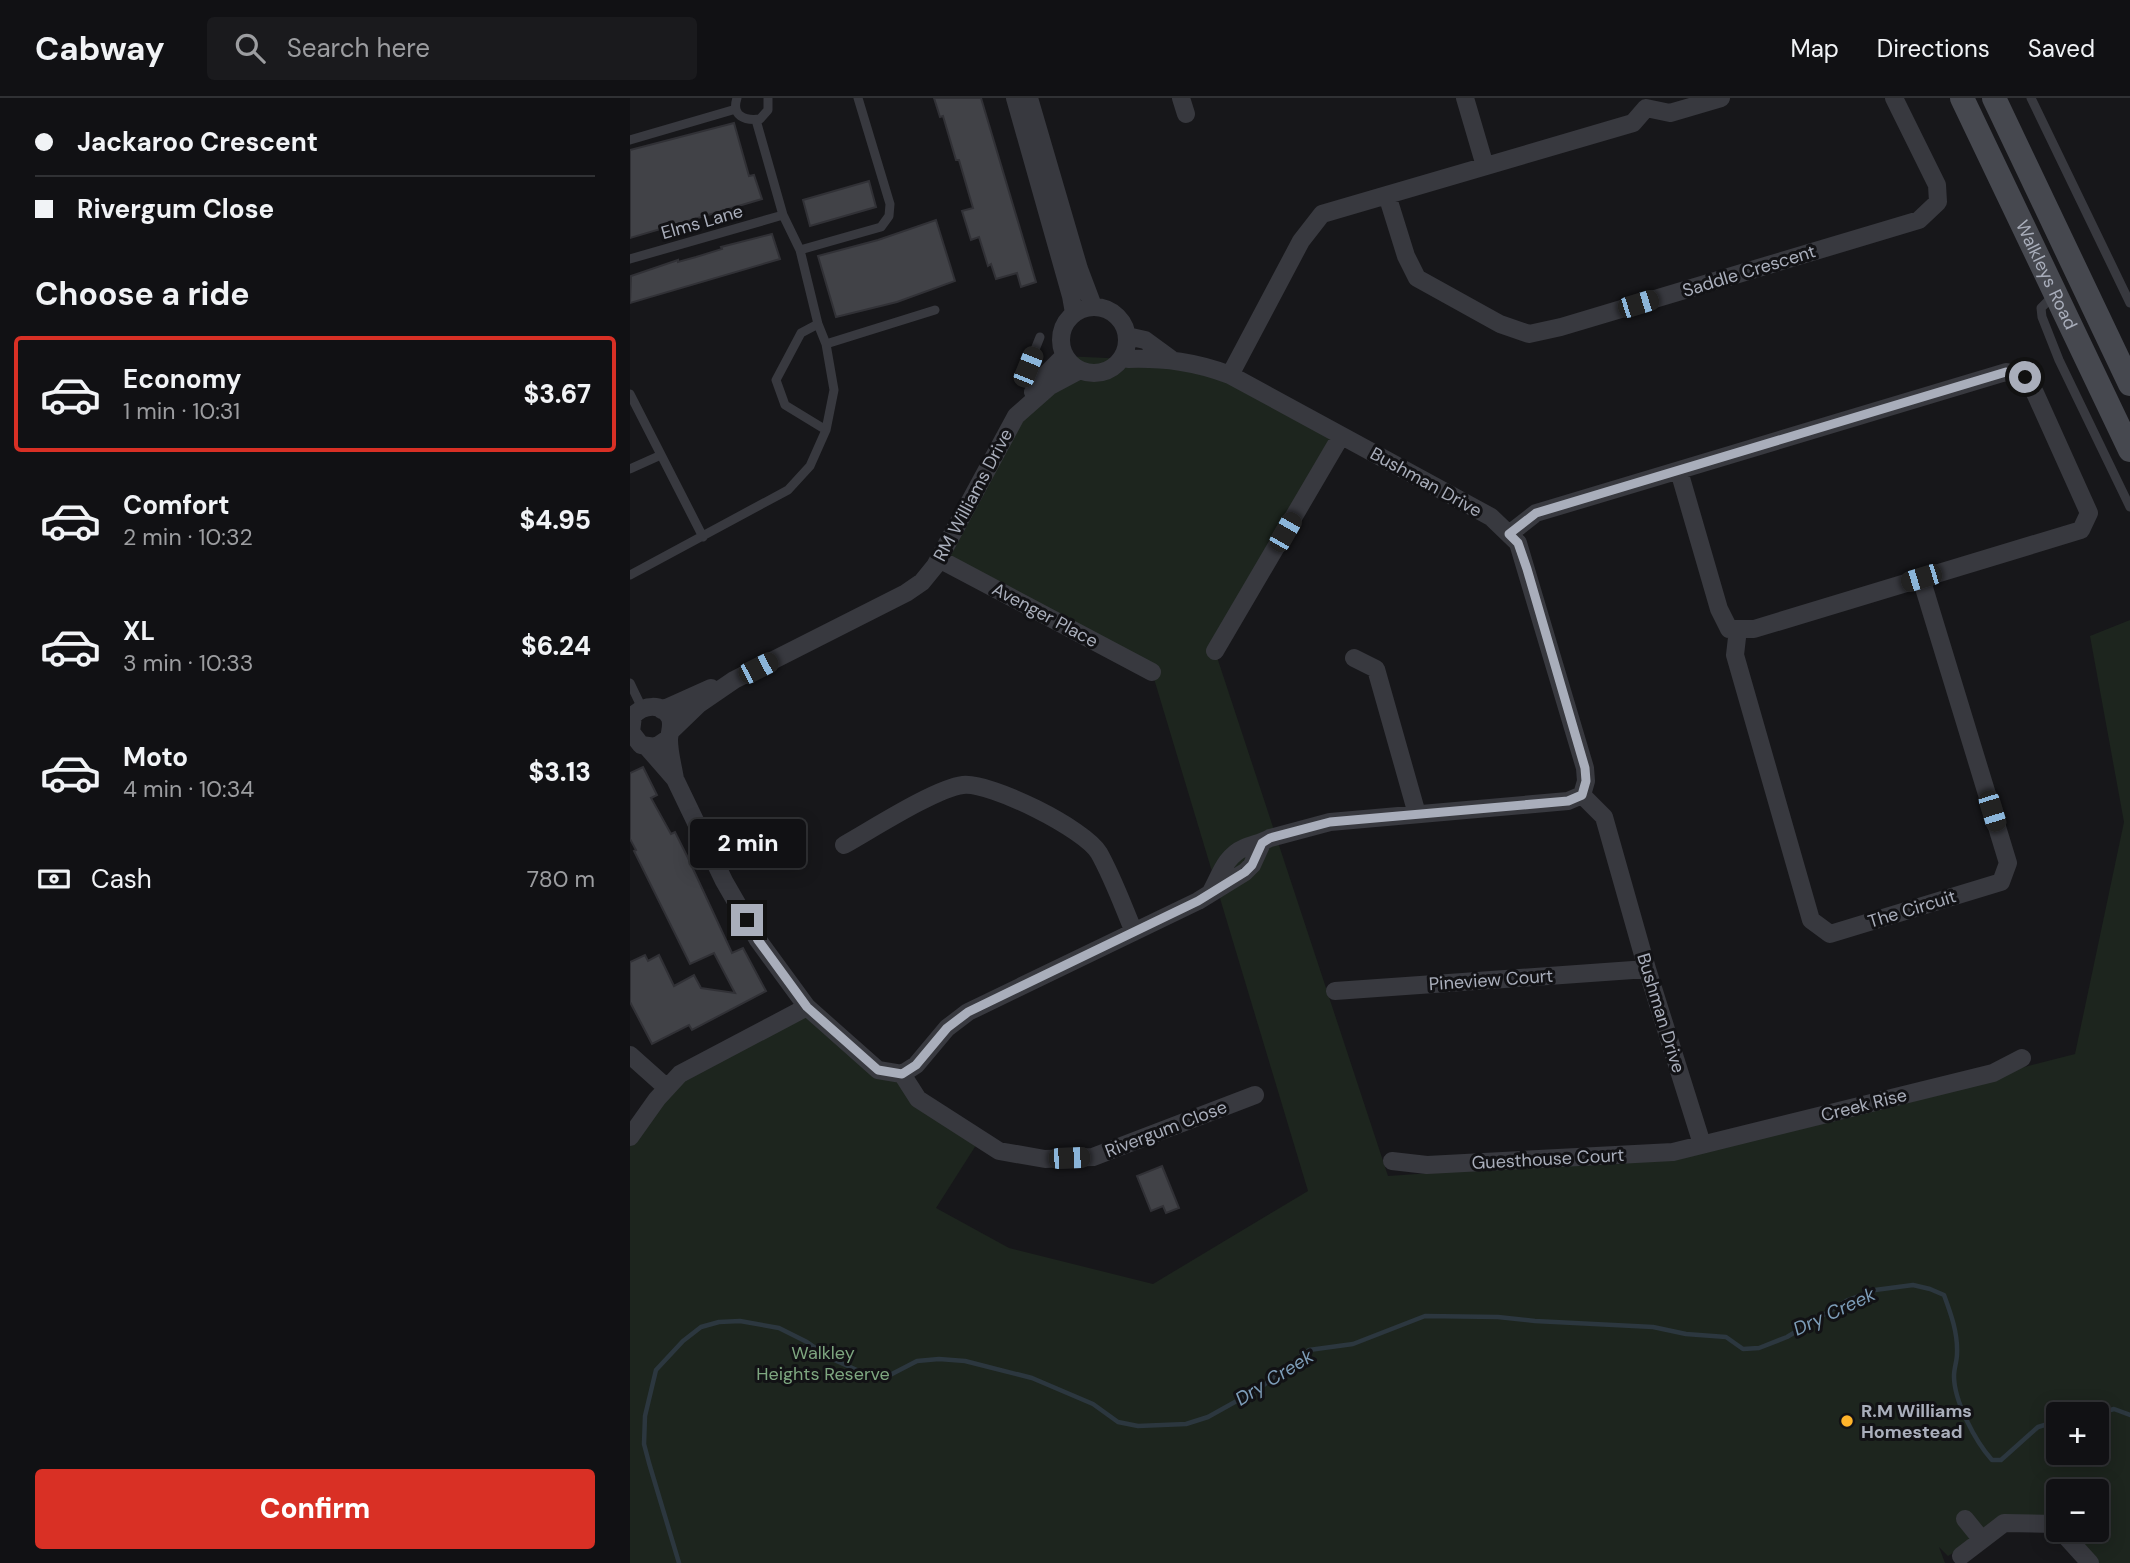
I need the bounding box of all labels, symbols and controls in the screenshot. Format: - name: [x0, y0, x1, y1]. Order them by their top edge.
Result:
- search box: [207, 17, 697, 80]
- text: Cabway: [35, 27, 165, 70]
- icon: search: [231, 29, 269, 67]
- text: Search here: [287, 31, 430, 65]
- text: Map: [1791, 33, 1839, 64]
- text: Directions: [1877, 33, 1990, 64]
- text: Saved: [2028, 33, 2095, 64]
- text: Jackaroo Crescent: [77, 125, 318, 159]
- text: Rivergum Close: [77, 192, 274, 226]
- street label: Elms Lane: [658, 199, 746, 245]
- street label: Walkleys Road: [2010, 216, 2083, 334]
- street label: Saddle Crescent: [1679, 239, 1819, 303]
- text: Choose a ride: [35, 273, 250, 315]
- car: [1615, 288, 1662, 320]
- car: [1011, 344, 1046, 390]
- route start: [2009, 361, 2041, 393]
- text: Economy: [123, 362, 241, 396]
- icon: car: [39, 363, 102, 426]
- text: $3.67: [523, 377, 591, 411]
- text: 1 min · 10:31: [123, 396, 240, 426]
- street label: RM Williams Drive: [928, 424, 1018, 566]
- street label: Bushman Drive: [1366, 441, 1486, 523]
- text: Comfort: [123, 488, 229, 522]
- icon: car: [39, 489, 102, 552]
- text: $4.95: [520, 503, 591, 537]
- car: [1266, 509, 1305, 555]
- text: 2 min · 10:32: [123, 522, 253, 552]
- car: [1898, 562, 1945, 594]
- street label: Avenger Place: [988, 577, 1102, 653]
- text: XL: [123, 614, 155, 648]
- icon: car: [39, 615, 102, 678]
- text: $6.24: [521, 629, 591, 663]
- text: 3 min · 10:33: [123, 648, 253, 678]
- car: [735, 649, 782, 687]
- text: Moto: [123, 740, 188, 774]
- icon: car: [39, 741, 102, 804]
- text: $3.13: [528, 755, 591, 789]
- text: 4 min · 10:34: [123, 774, 254, 804]
- car: [1976, 788, 2009, 834]
- callout: 2 min: [689, 818, 805, 868]
- text: 2 min: [717, 828, 779, 858]
- icon: cash: [35, 860, 73, 898]
- text: Cash: [91, 862, 152, 896]
- text: 780 m: [527, 864, 595, 894]
- street label: The Circuit: [1865, 884, 1959, 934]
- route end: [731, 904, 763, 936]
- street label: Bushman Drive: [1631, 950, 1691, 1076]
- street label: Pineview Court: [1428, 964, 1554, 996]
- street label: Creek Rise: [1818, 1083, 1910, 1127]
- street label: Rivergum Close: [1102, 1095, 1230, 1163]
- street label: Guesthouse Court: [1471, 1143, 1625, 1175]
- car: [1048, 1147, 1091, 1169]
- water label: Dry Creek: [1789, 1281, 1880, 1341]
- park label: Walkley Heights Reserve: [756, 1341, 890, 1386]
- water label: Dry Creek: [1230, 1343, 1318, 1411]
- place label: R.M Williams Homestead: [1861, 1399, 1972, 1444]
- map controls: [2046, 1402, 2109, 1542]
- button: +: [2046, 1402, 2109, 1465]
- marker: R.M Williams Homestead: [1839, 1413, 1855, 1429]
- button: Confirm: [35, 1469, 595, 1549]
- button: −: [2046, 1479, 2109, 1542]

